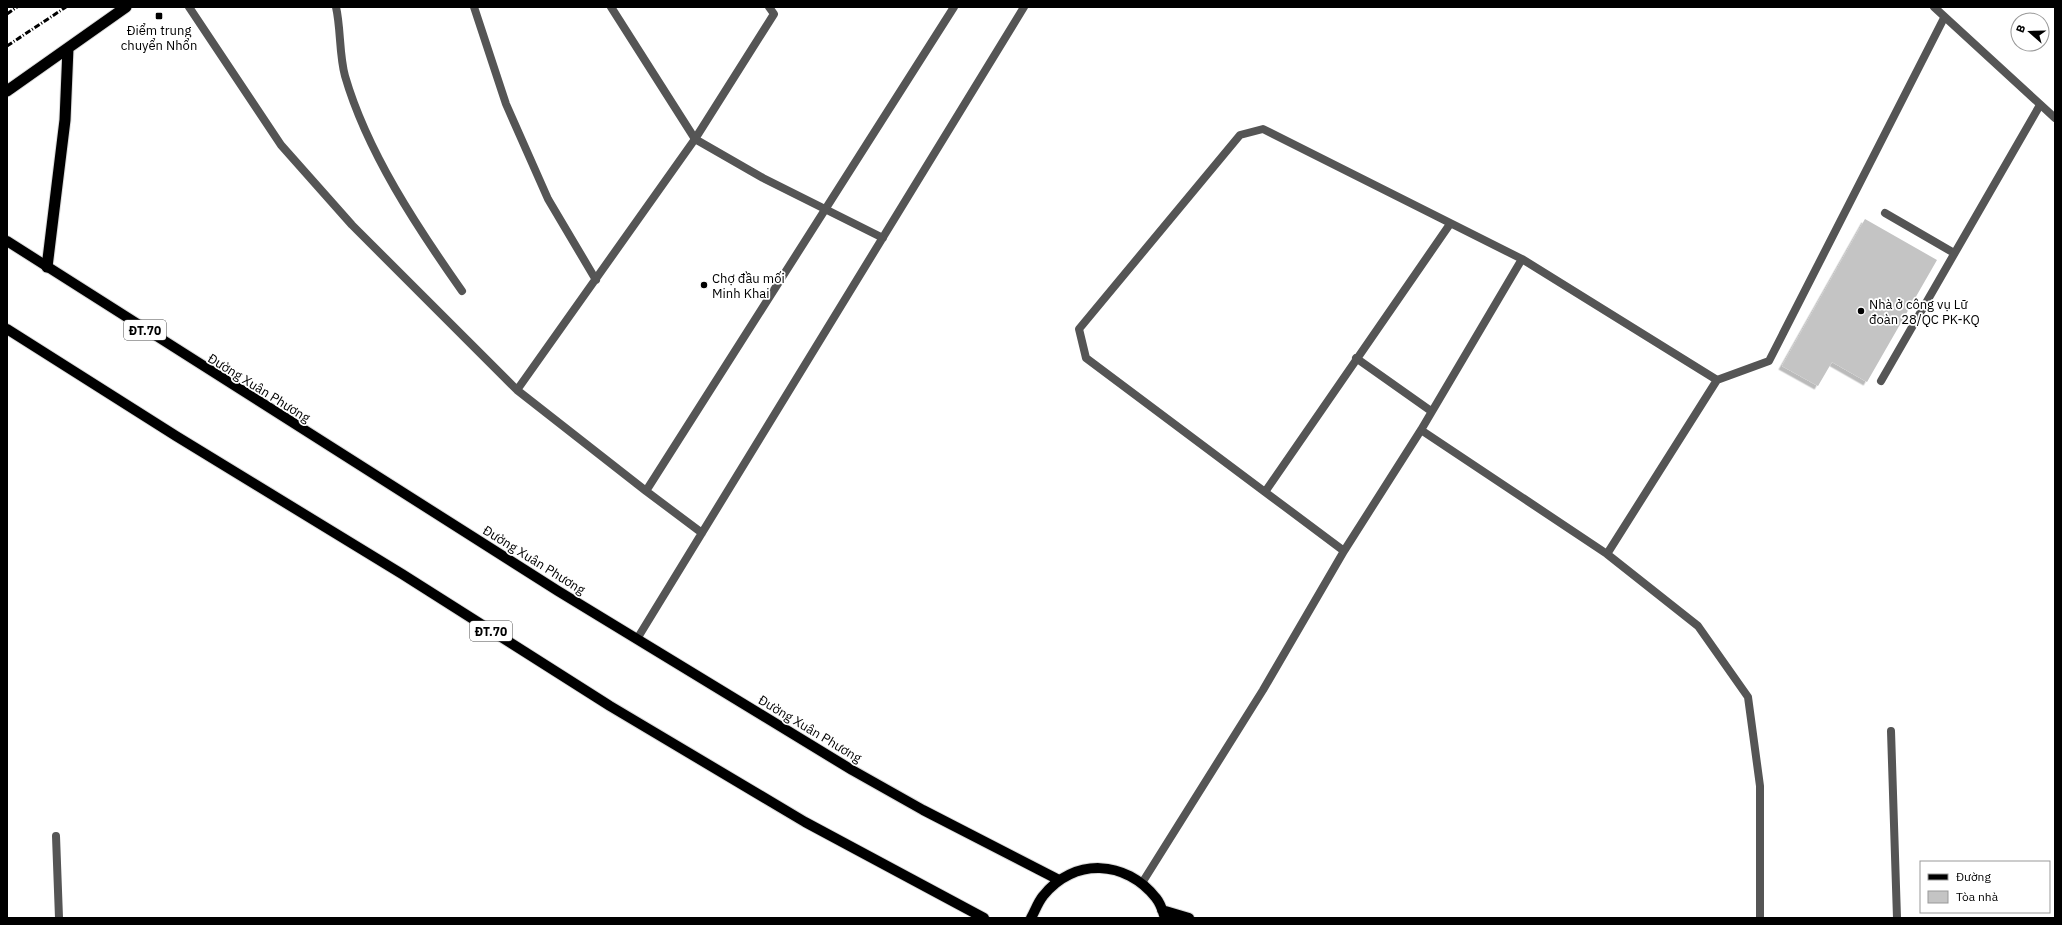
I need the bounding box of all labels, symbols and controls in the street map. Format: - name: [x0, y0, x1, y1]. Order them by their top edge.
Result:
- marker: Điểm trung chuyển Nhổn: [154, 11, 164, 21]
- north arrow: [2010, 12, 2050, 52]
- place label: Điểm trung chuyển Nhổn: [121, 22, 197, 54]
- text: B: [2013, 23, 2028, 34]
- place label: Chợ đầu mối Minh Khai: [712, 270, 785, 302]
- marker: Chợ đầu mối Minh Khai: [699, 280, 709, 290]
- place label: Nhà ở công vụ Lữ đoàn 28/QC PK-KQ: [1869, 296, 1980, 328]
- marker: Nhà ở công vụ Lữ đoàn 28/QC PK-KQ: [1856, 306, 1866, 316]
- road number: ĐT.70: [124, 320, 166, 340]
- street label: Đường Xuân Phương: [205, 350, 313, 426]
- street label: Đường Xuân Phương: [480, 522, 588, 598]
- road number: ĐT.70: [470, 621, 512, 641]
- street label: Đường Xuân Phương: [755, 691, 865, 767]
- legend: [1920, 861, 2050, 913]
- text: Đường: [1956, 869, 1991, 884]
- text: Tòa nhà: [1956, 889, 1999, 904]

